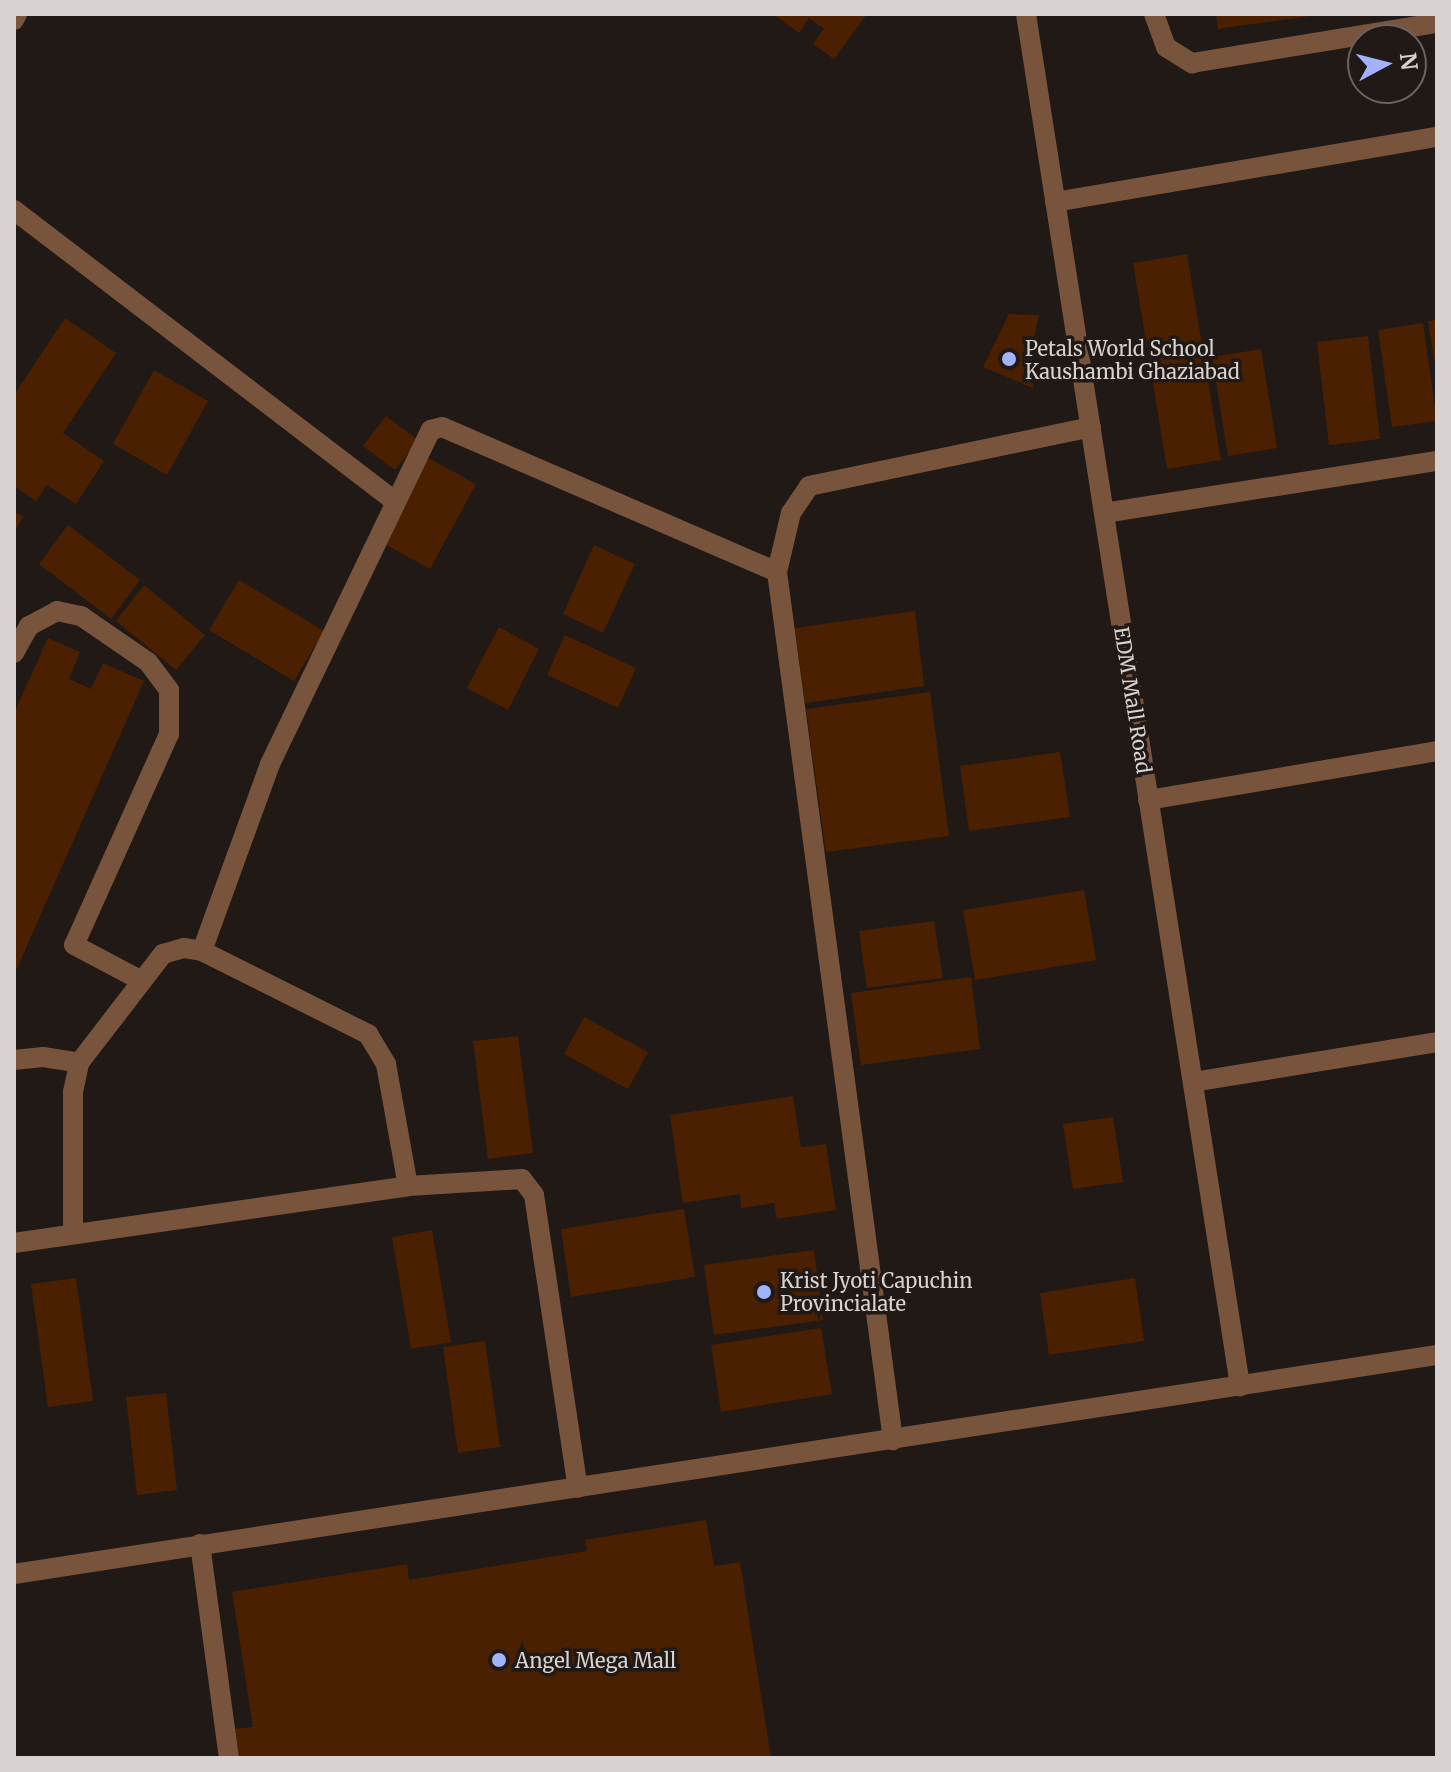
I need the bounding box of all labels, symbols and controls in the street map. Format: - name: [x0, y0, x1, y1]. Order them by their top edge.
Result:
- north arrow: [1347, 24, 1427, 104]
- text: N: [1394, 51, 1424, 72]
- place label: Petals World School Kaushambi Ghaziabad: [1025, 336, 1240, 383]
- marker: Petals World School Kaushambi Ghaziabad: [1000, 350, 1018, 368]
- street label: EDM Mall Road: [1110, 625, 1156, 775]
- place label: Krist Jyoti Capuchin Provincialate: [780, 1268, 972, 1315]
- marker: Krist Jyoti Capuchin Provincialate: [755, 1283, 773, 1301]
- place label: Angel Mega Mall: [515, 1648, 676, 1672]
- marker: Angel Mega Mall: [490, 1651, 508, 1669]

